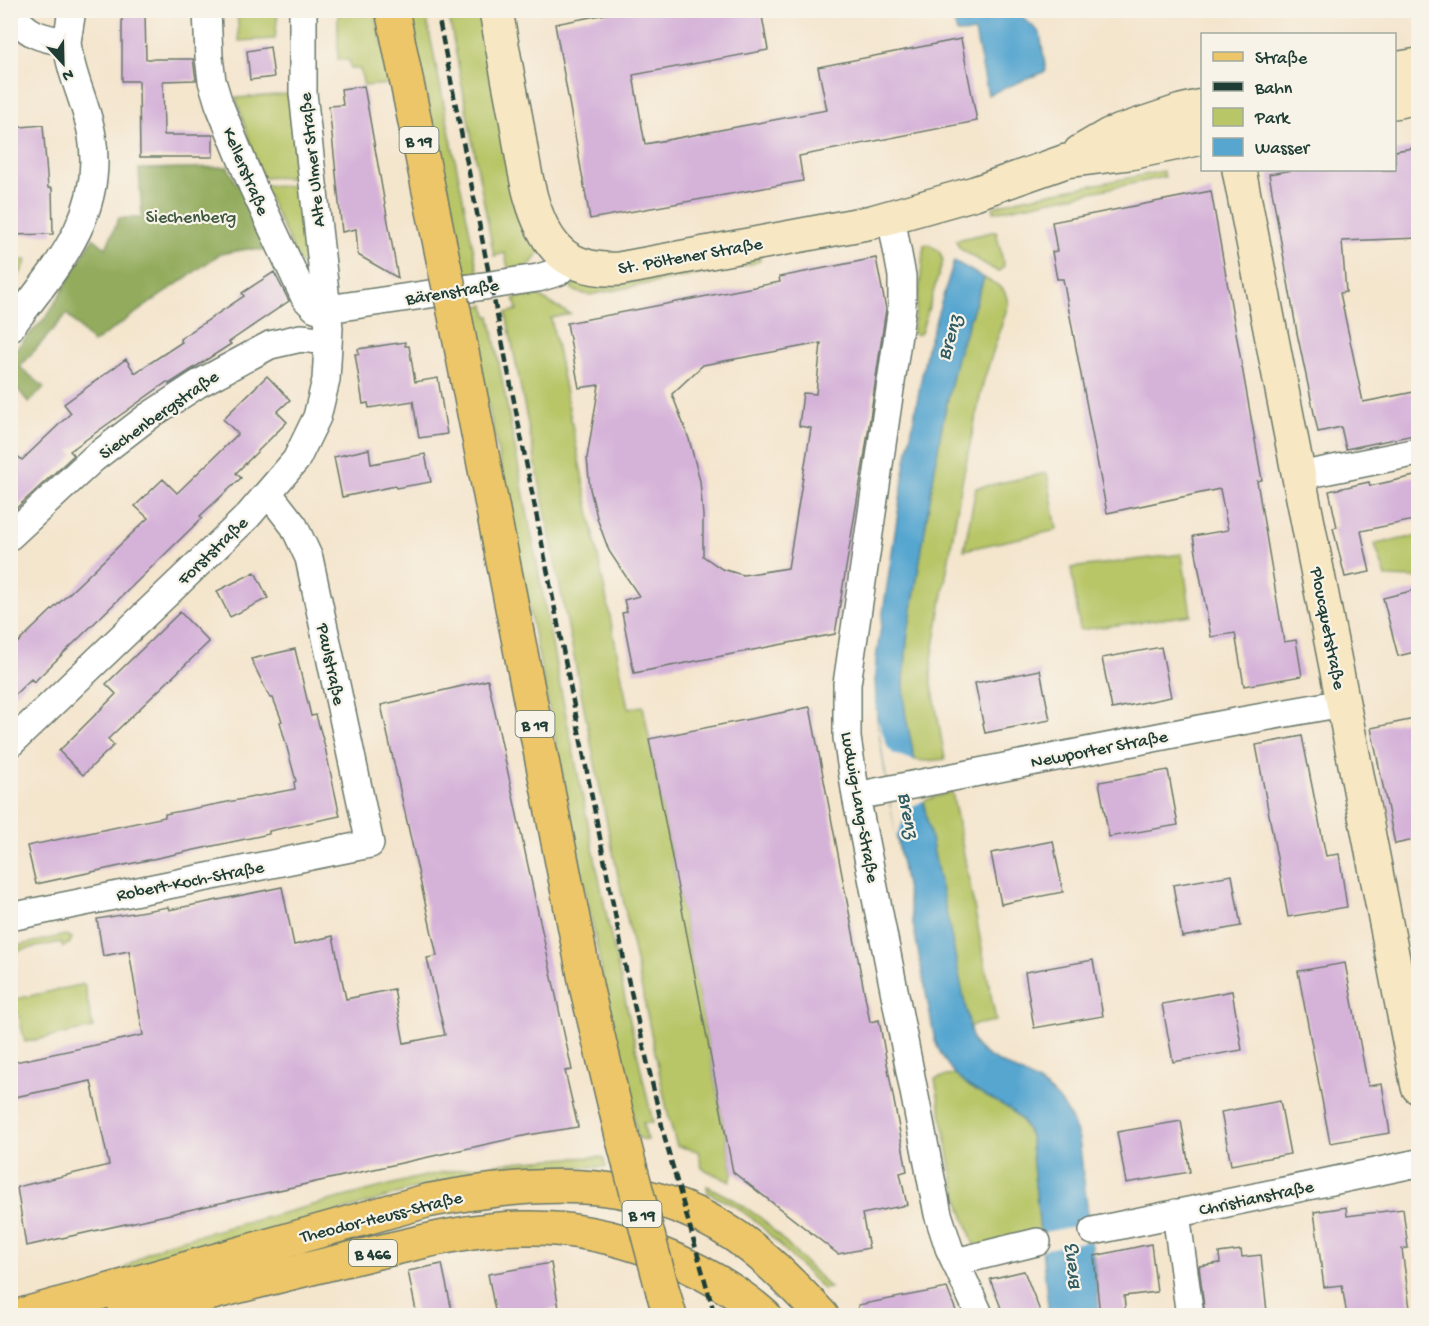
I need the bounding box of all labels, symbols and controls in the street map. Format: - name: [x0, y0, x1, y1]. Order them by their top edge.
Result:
- north arrow: [33, 33, 93, 93]
- legend: [1201, 33, 1396, 171]
- text: Straße: [1255, 49, 1308, 70]
- text: N: [58, 63, 76, 85]
- text: Bahn: [1254, 79, 1293, 100]
- street label: Alte Ulmer Straße: [296, 91, 331, 228]
- text: Park: [1254, 109, 1291, 130]
- street label: Kellerstraße: [217, 125, 273, 220]
- road number: B 19: [400, 127, 438, 153]
- text: Wasser: [1255, 139, 1311, 160]
- park label: Siechenberg: [146, 208, 236, 229]
- street label: St. Pöltener Straße: [617, 234, 765, 281]
- street label: Bärenstraße: [403, 276, 501, 311]
- water label: Brenz: [934, 312, 969, 363]
- street label: Siechenbergstraße: [96, 367, 224, 465]
- street label: Forststraße: [174, 513, 254, 591]
- street label: Ploucquetstraße: [1304, 565, 1349, 692]
- street label: Paulstraße: [310, 621, 349, 708]
- road number: B 19: [516, 711, 554, 737]
- street label: Newporter Straße: [1029, 727, 1170, 774]
- street label: Ludwig-Lang-Straße: [835, 730, 882, 885]
- water label: Brenz: [891, 791, 922, 841]
- street label: Robert-Koch-Straße: [115, 858, 267, 907]
- street label: Christianstraße: [1197, 1177, 1316, 1222]
- street label: Theodor-Heuss-Straße: [297, 1188, 466, 1249]
- road number: B 19: [622, 1201, 662, 1227]
- road number: B 466: [349, 1240, 397, 1266]
- water label: Brenz: [1059, 1242, 1086, 1292]

